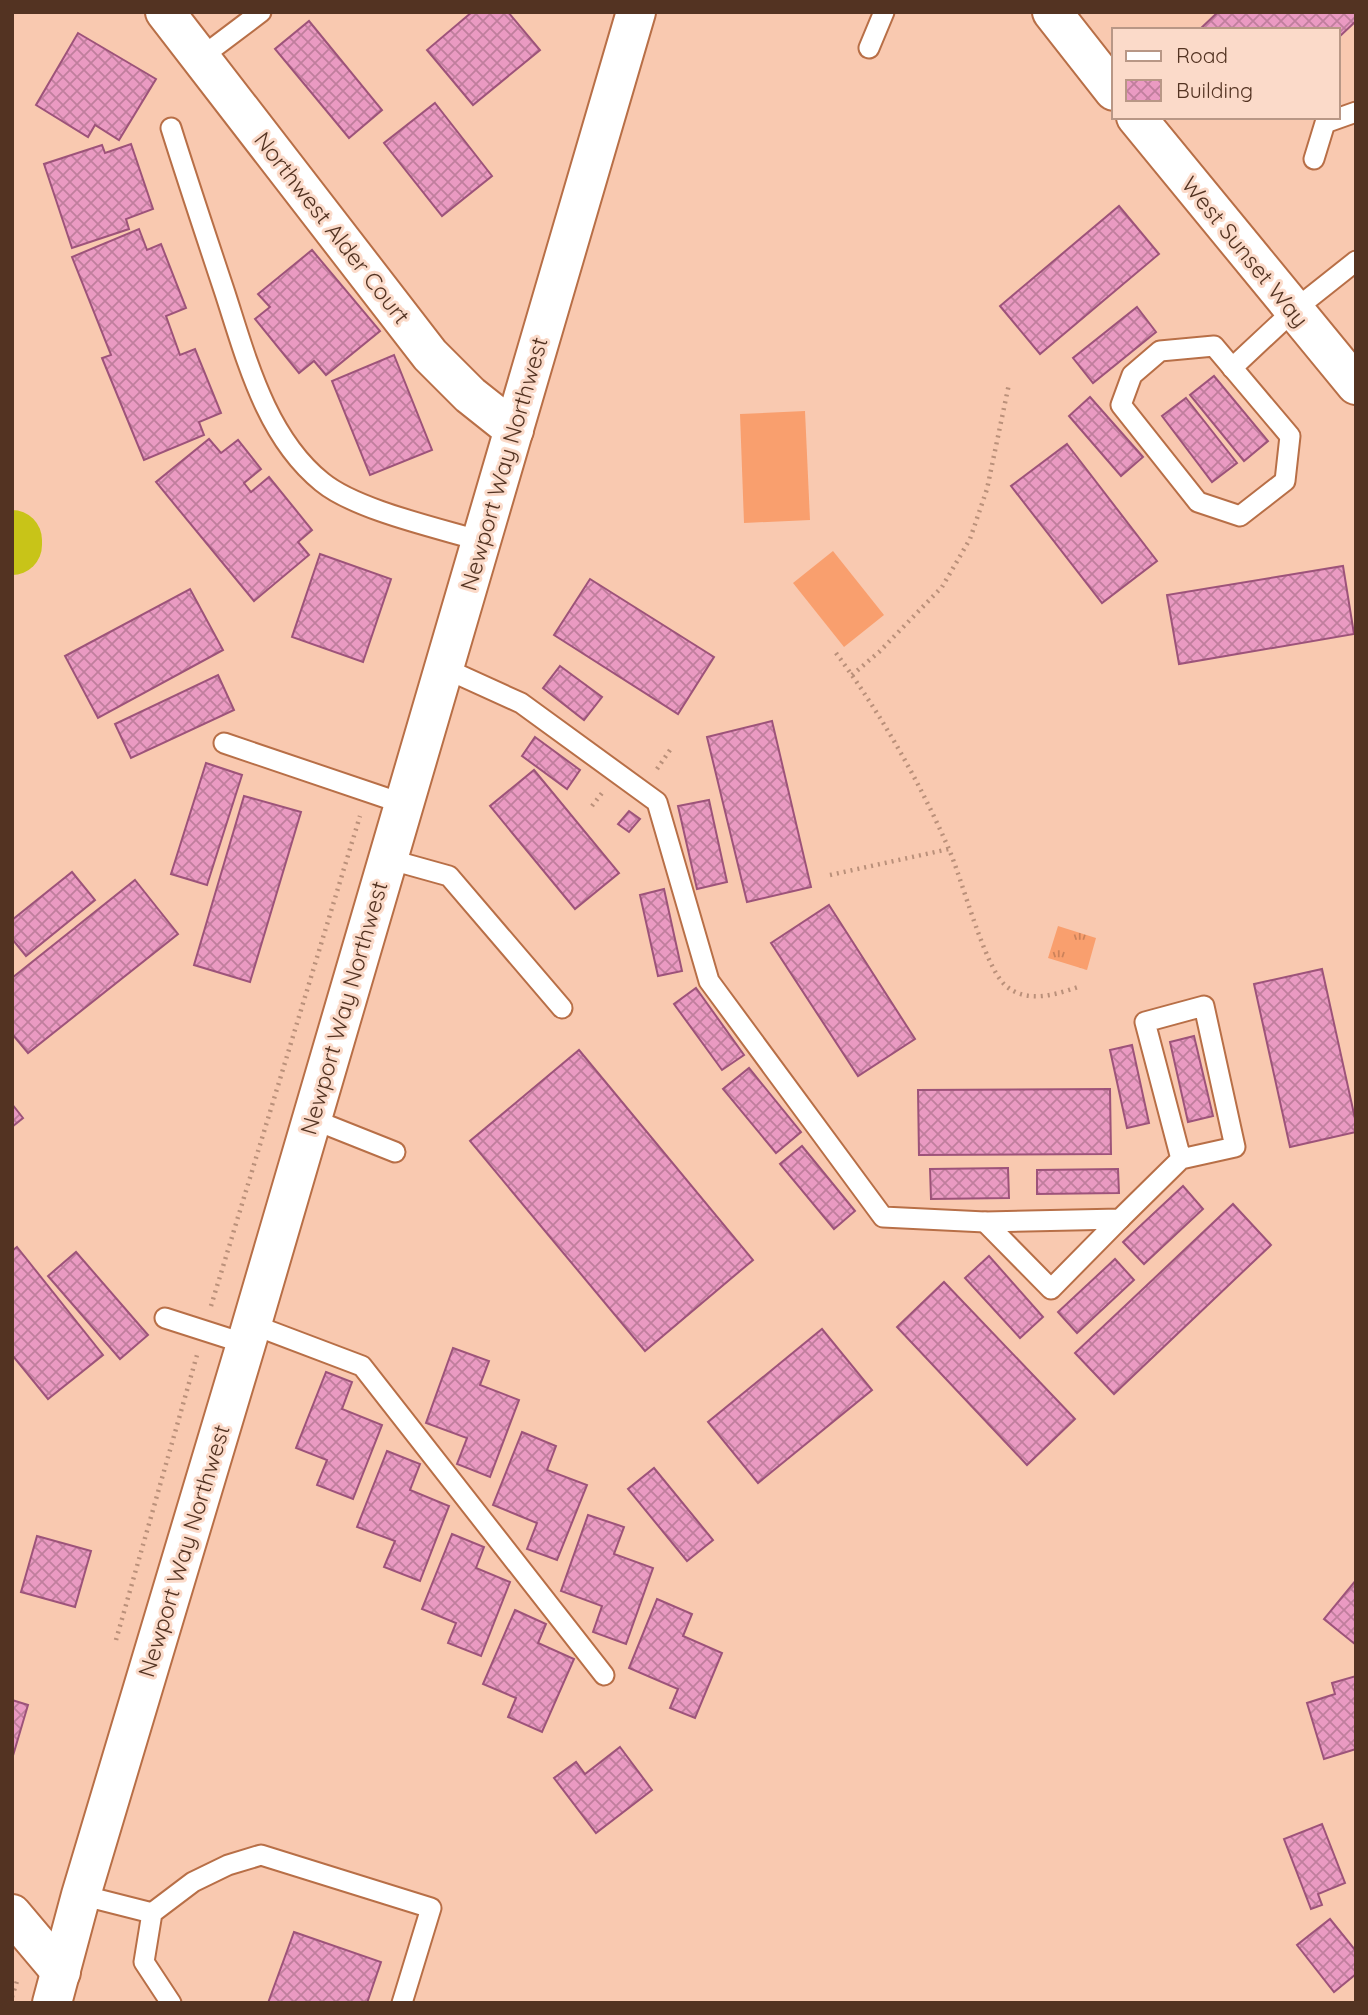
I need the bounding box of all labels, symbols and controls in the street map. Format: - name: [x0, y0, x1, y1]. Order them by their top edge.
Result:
- legend: [1112, 28, 1340, 119]
- text: Road: [1176, 42, 1228, 68]
- text: Building: [1176, 77, 1253, 103]
- street label: Northwest Alder Court: [248, 126, 417, 330]
- street label: West Sunset Way: [1176, 170, 1315, 333]
- street label: Newport Way Northwest: [453, 334, 554, 594]
- street label: Newport Way Northwest: [293, 878, 394, 1138]
- street label: Newport Way Northwest: [131, 1421, 236, 1681]

